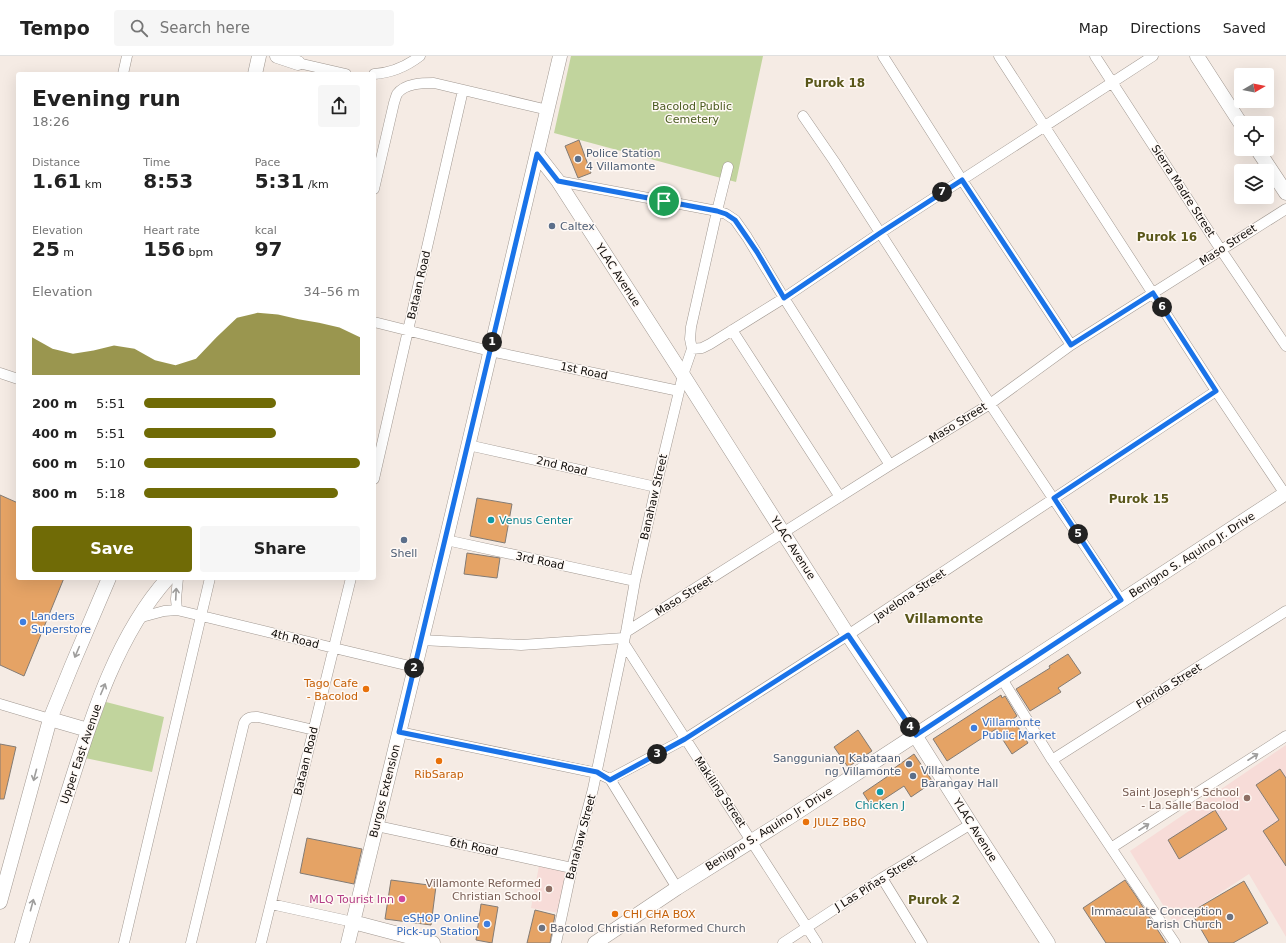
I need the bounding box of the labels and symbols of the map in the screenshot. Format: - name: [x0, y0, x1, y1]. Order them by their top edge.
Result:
- north arrow: [1234, 68, 1274, 108]
- district label: Purok 18: [805, 76, 865, 90]
- park label: Bacolod Public Cemetery: [652, 100, 732, 126]
- street label: Sierra Madre Street: [1148, 143, 1218, 240]
- place label: Police Station 4 Villamonte: [586, 147, 661, 173]
- marker: Police Station 4 Villamonte: [573, 154, 583, 164]
- pin: 7: [932, 182, 952, 202]
- pin: [647, 184, 681, 218]
- place label: Caltex: [560, 220, 595, 233]
- marker: Caltex: [547, 221, 557, 231]
- street label: Maso Street: [1197, 221, 1260, 268]
- district label: Purok 16: [1137, 230, 1197, 244]
- street label: YLAC Avenue: [592, 240, 643, 309]
- street label: Bataan Road: [405, 249, 433, 321]
- pin: 6: [1152, 297, 1172, 317]
- pin: 1: [482, 332, 502, 352]
- street label: 1st Road: [559, 360, 609, 382]
- street label: Maso Street: [927, 400, 990, 446]
- street label: Banahaw Street: [638, 452, 670, 541]
- street label: 2nd Road: [535, 454, 589, 478]
- district label: Purok 15: [1109, 492, 1169, 506]
- street label: Benigno S. Aquino Jr. Drive: [1127, 509, 1257, 601]
- street label: YLAC Avenue: [767, 513, 818, 582]
- place label: Venus Center: [499, 514, 573, 527]
- marker: Venus Center: [486, 515, 496, 525]
- pin: 5: [1068, 524, 1088, 544]
- marker: Shell: [399, 535, 409, 545]
- place label: Shell: [391, 547, 417, 560]
- street label: 3rd Road: [514, 550, 566, 572]
- street label: Javelona Street: [871, 566, 949, 624]
- street label: Maso Street: [653, 573, 716, 619]
- one-way arrow: [173, 588, 180, 601]
- place label: Landers Superstore: [31, 610, 91, 636]
- district label: Villamonte: [905, 611, 984, 626]
- marker: Landers Superstore: [18, 617, 28, 627]
- street label: 4th Road: [269, 627, 321, 651]
- one-way arrow: [73, 646, 80, 658]
- pin: 2: [404, 658, 424, 678]
- street label: Florida Street: [1134, 660, 1205, 711]
- place label: Tago Cafe - Bacolod: [303, 677, 358, 703]
- one-way arrow: [100, 683, 108, 695]
- marker: Tago Cafe - Bacolod: [361, 684, 371, 694]
- street label: Upper East Avenue: [58, 702, 104, 806]
- place label: Villamonte Public Market: [982, 716, 1057, 742]
- pin: 4: [900, 717, 920, 737]
- marker: Villamonte Public Market: [969, 723, 979, 733]
- street label: Bataan Road: [291, 725, 321, 797]
- street label: Burgos Extension: [367, 743, 403, 839]
- pin: 3: [647, 744, 667, 764]
- place label: Sangguniang Kabataan ng Villamonte: [773, 752, 901, 778]
- one-way arrow: [1248, 752, 1259, 761]
- street label: Makiling Street: [692, 754, 749, 830]
- marker: RibSarap: [434, 756, 444, 766]
- marker: Sangguniang Kabataan ng Villamonte: [904, 759, 914, 769]
- place label: Villamonte Barangay Hall: [921, 764, 998, 790]
- one-way arrow: [31, 768, 38, 781]
- place label: RibSarap: [414, 768, 464, 781]
- marker: Villamonte Barangay Hall: [908, 771, 918, 781]
- street label: Benigno S. Aquino Jr. Drive: [703, 784, 835, 873]
- place label: Saint Joseph's School - La Salle Bacolod: [1122, 786, 1239, 812]
- marker: Chicken J: [875, 787, 885, 797]
- street label: Banahaw Street: [563, 792, 599, 881]
- marker: Saint Joseph's School - La Salle Bacolod: [1242, 793, 1252, 803]
- street label: YLAC Avenue: [950, 795, 1000, 864]
- place label: Chicken J: [855, 799, 905, 812]
- place label: JULZ BBQ: [813, 816, 867, 829]
- marker: JULZ BBQ: [801, 817, 811, 827]
- one-way arrow: [1138, 823, 1149, 831]
- street label: 6th Road: [448, 836, 500, 858]
- street label: J Las Piñas Street: [832, 852, 920, 914]
- place label: Villamonte Reformed Christian School: [426, 877, 541, 903]
- marker: Villamonte Reformed Christian School: [544, 884, 554, 894]
- place label: MLQ Tourist Inn: [309, 893, 394, 906]
- district label: Purok 2: [908, 893, 960, 907]
- marker: MLQ Tourist Inn: [397, 894, 407, 904]
- one-way arrow: [29, 899, 36, 912]
- place label: Immaculate Conception Parish Church: [1091, 905, 1222, 931]
- place label: CHI CHA BOX: [623, 908, 696, 921]
- marker: CHI CHA BOX: [610, 909, 620, 919]
- place label: eSHOP Online Pick-up Station: [397, 912, 479, 938]
- marker: Immaculate Conception Parish Church: [1225, 912, 1235, 922]
- marker: eSHOP Online Pick-up Station: [482, 919, 492, 929]
- place label: Bacolod Christian Reformed Church: [550, 922, 746, 935]
- marker: Bacolod Christian Reformed Church: [537, 923, 547, 933]

